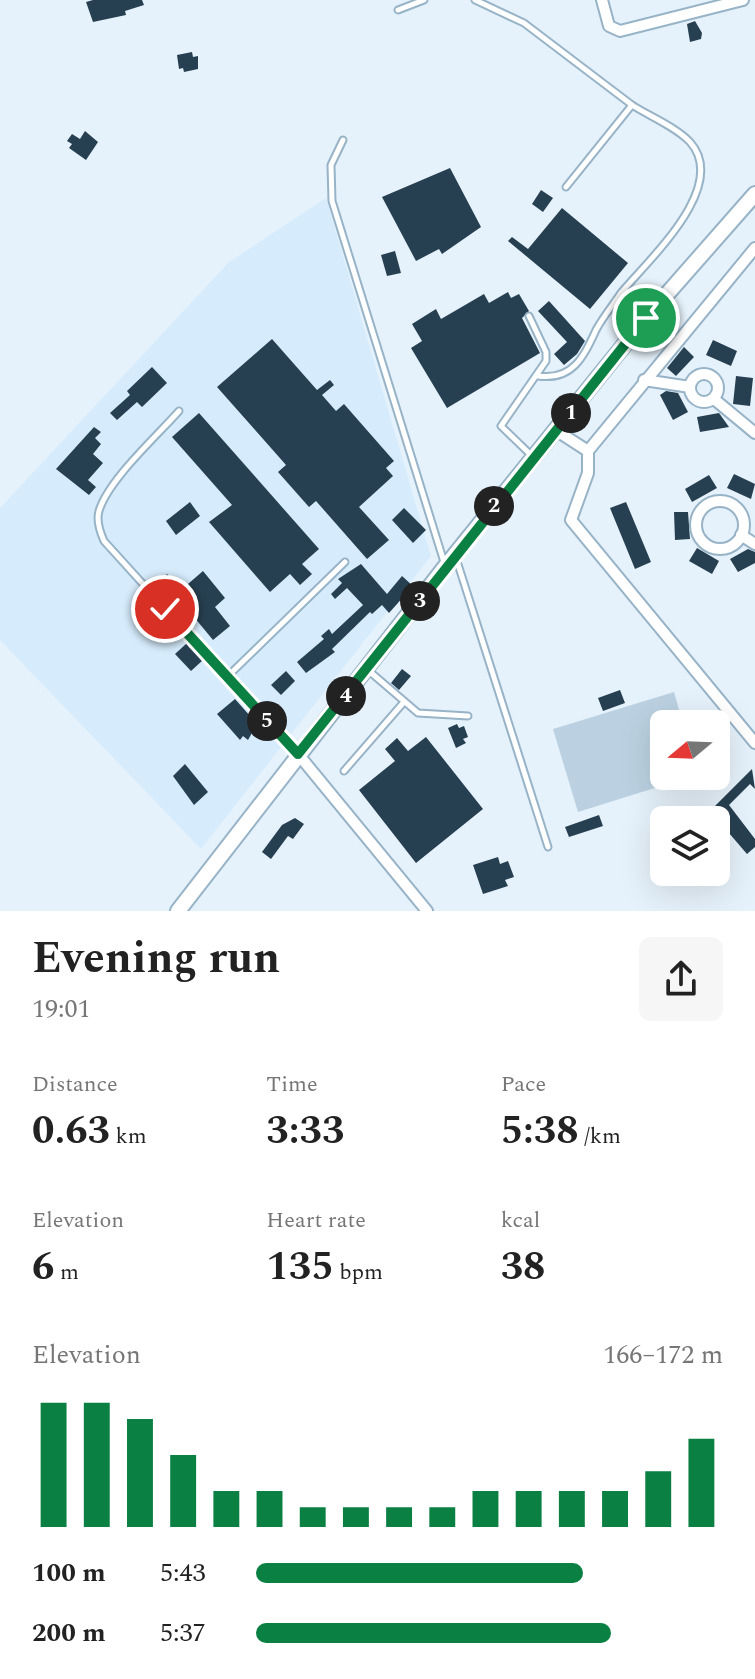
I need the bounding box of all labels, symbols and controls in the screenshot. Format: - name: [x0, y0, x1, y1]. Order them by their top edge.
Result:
- pin: [612, 284, 680, 352]
- icon: arrive: [624, 296, 668, 340]
- pin: 1: [551, 393, 591, 433]
- text: 1: [565, 396, 577, 429]
- pin: 2: [474, 486, 514, 526]
- text: 2: [488, 489, 500, 522]
- pin: [131, 575, 199, 643]
- pin: 3: [400, 581, 440, 621]
- text: 3: [414, 584, 426, 617]
- icon: check: [143, 587, 187, 631]
- pin: 4: [326, 676, 366, 716]
- text: 4: [340, 679, 352, 712]
- pin: 5: [247, 701, 287, 741]
- text: 5: [261, 704, 273, 737]
- north arrow: [650, 710, 730, 790]
- map controls: [650, 710, 730, 886]
- button: layers: [650, 806, 730, 886]
- text: Evening run: [32, 925, 280, 992]
- button: share: [639, 937, 723, 1021]
- text: 19:01: [32, 989, 91, 1029]
- text: Distance: [32, 1068, 118, 1101]
- text: Time: [266, 1068, 318, 1101]
- text: Pace: [501, 1068, 546, 1101]
- text: 0.63: [32, 1101, 110, 1162]
- text: 3:33: [266, 1101, 344, 1162]
- text: 5:38: [501, 1101, 579, 1162]
- text: km: [110, 1120, 147, 1153]
- text: /km: [579, 1120, 621, 1153]
- text: Elevation: [32, 1204, 124, 1237]
- text: Heart rate: [266, 1204, 366, 1237]
- text: kcal: [501, 1204, 540, 1237]
- text: 6: [32, 1237, 54, 1298]
- text: 135: [266, 1237, 334, 1298]
- text: 38: [501, 1237, 546, 1298]
- text: m: [54, 1256, 79, 1289]
- text: bpm: [334, 1256, 383, 1289]
- text: Elevation: [32, 1335, 141, 1375]
- text: 166–172 m: [603, 1335, 723, 1375]
- text: 100 m: [32, 1553, 106, 1593]
- text: 5:43: [160, 1553, 206, 1593]
- text: 200 m: [32, 1613, 106, 1653]
- text: 5:37: [160, 1613, 206, 1653]

